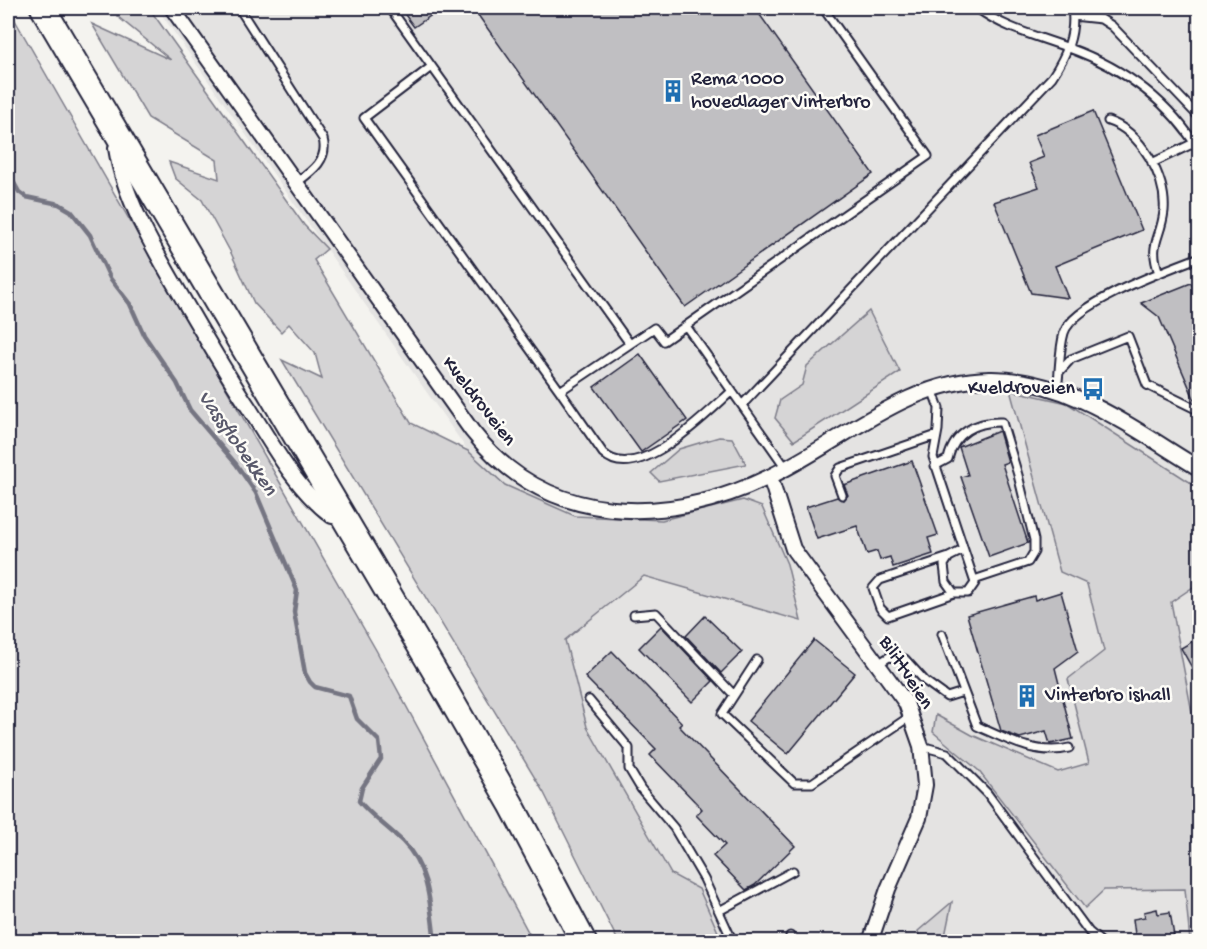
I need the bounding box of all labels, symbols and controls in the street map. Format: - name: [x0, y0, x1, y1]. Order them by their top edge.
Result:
- place label: Rema 1000 hovedlager Vinterbro: [691, 69, 871, 115]
- building icon: Rema 1000 hovedlager Vinterbro: [660, 78, 686, 104]
- street label: Kveldroveien: [436, 353, 520, 452]
- bus stop icon: Kveldroveien: [1080, 376, 1106, 402]
- place label: Kveldroveien: [968, 378, 1075, 401]
- water label: Vassflobekken: [191, 387, 282, 502]
- street label: Bilittveien: [872, 631, 937, 714]
- building icon: Vinterbro ishall: [1014, 683, 1040, 709]
- place label: Vinterbro ishall: [1044, 685, 1171, 708]

